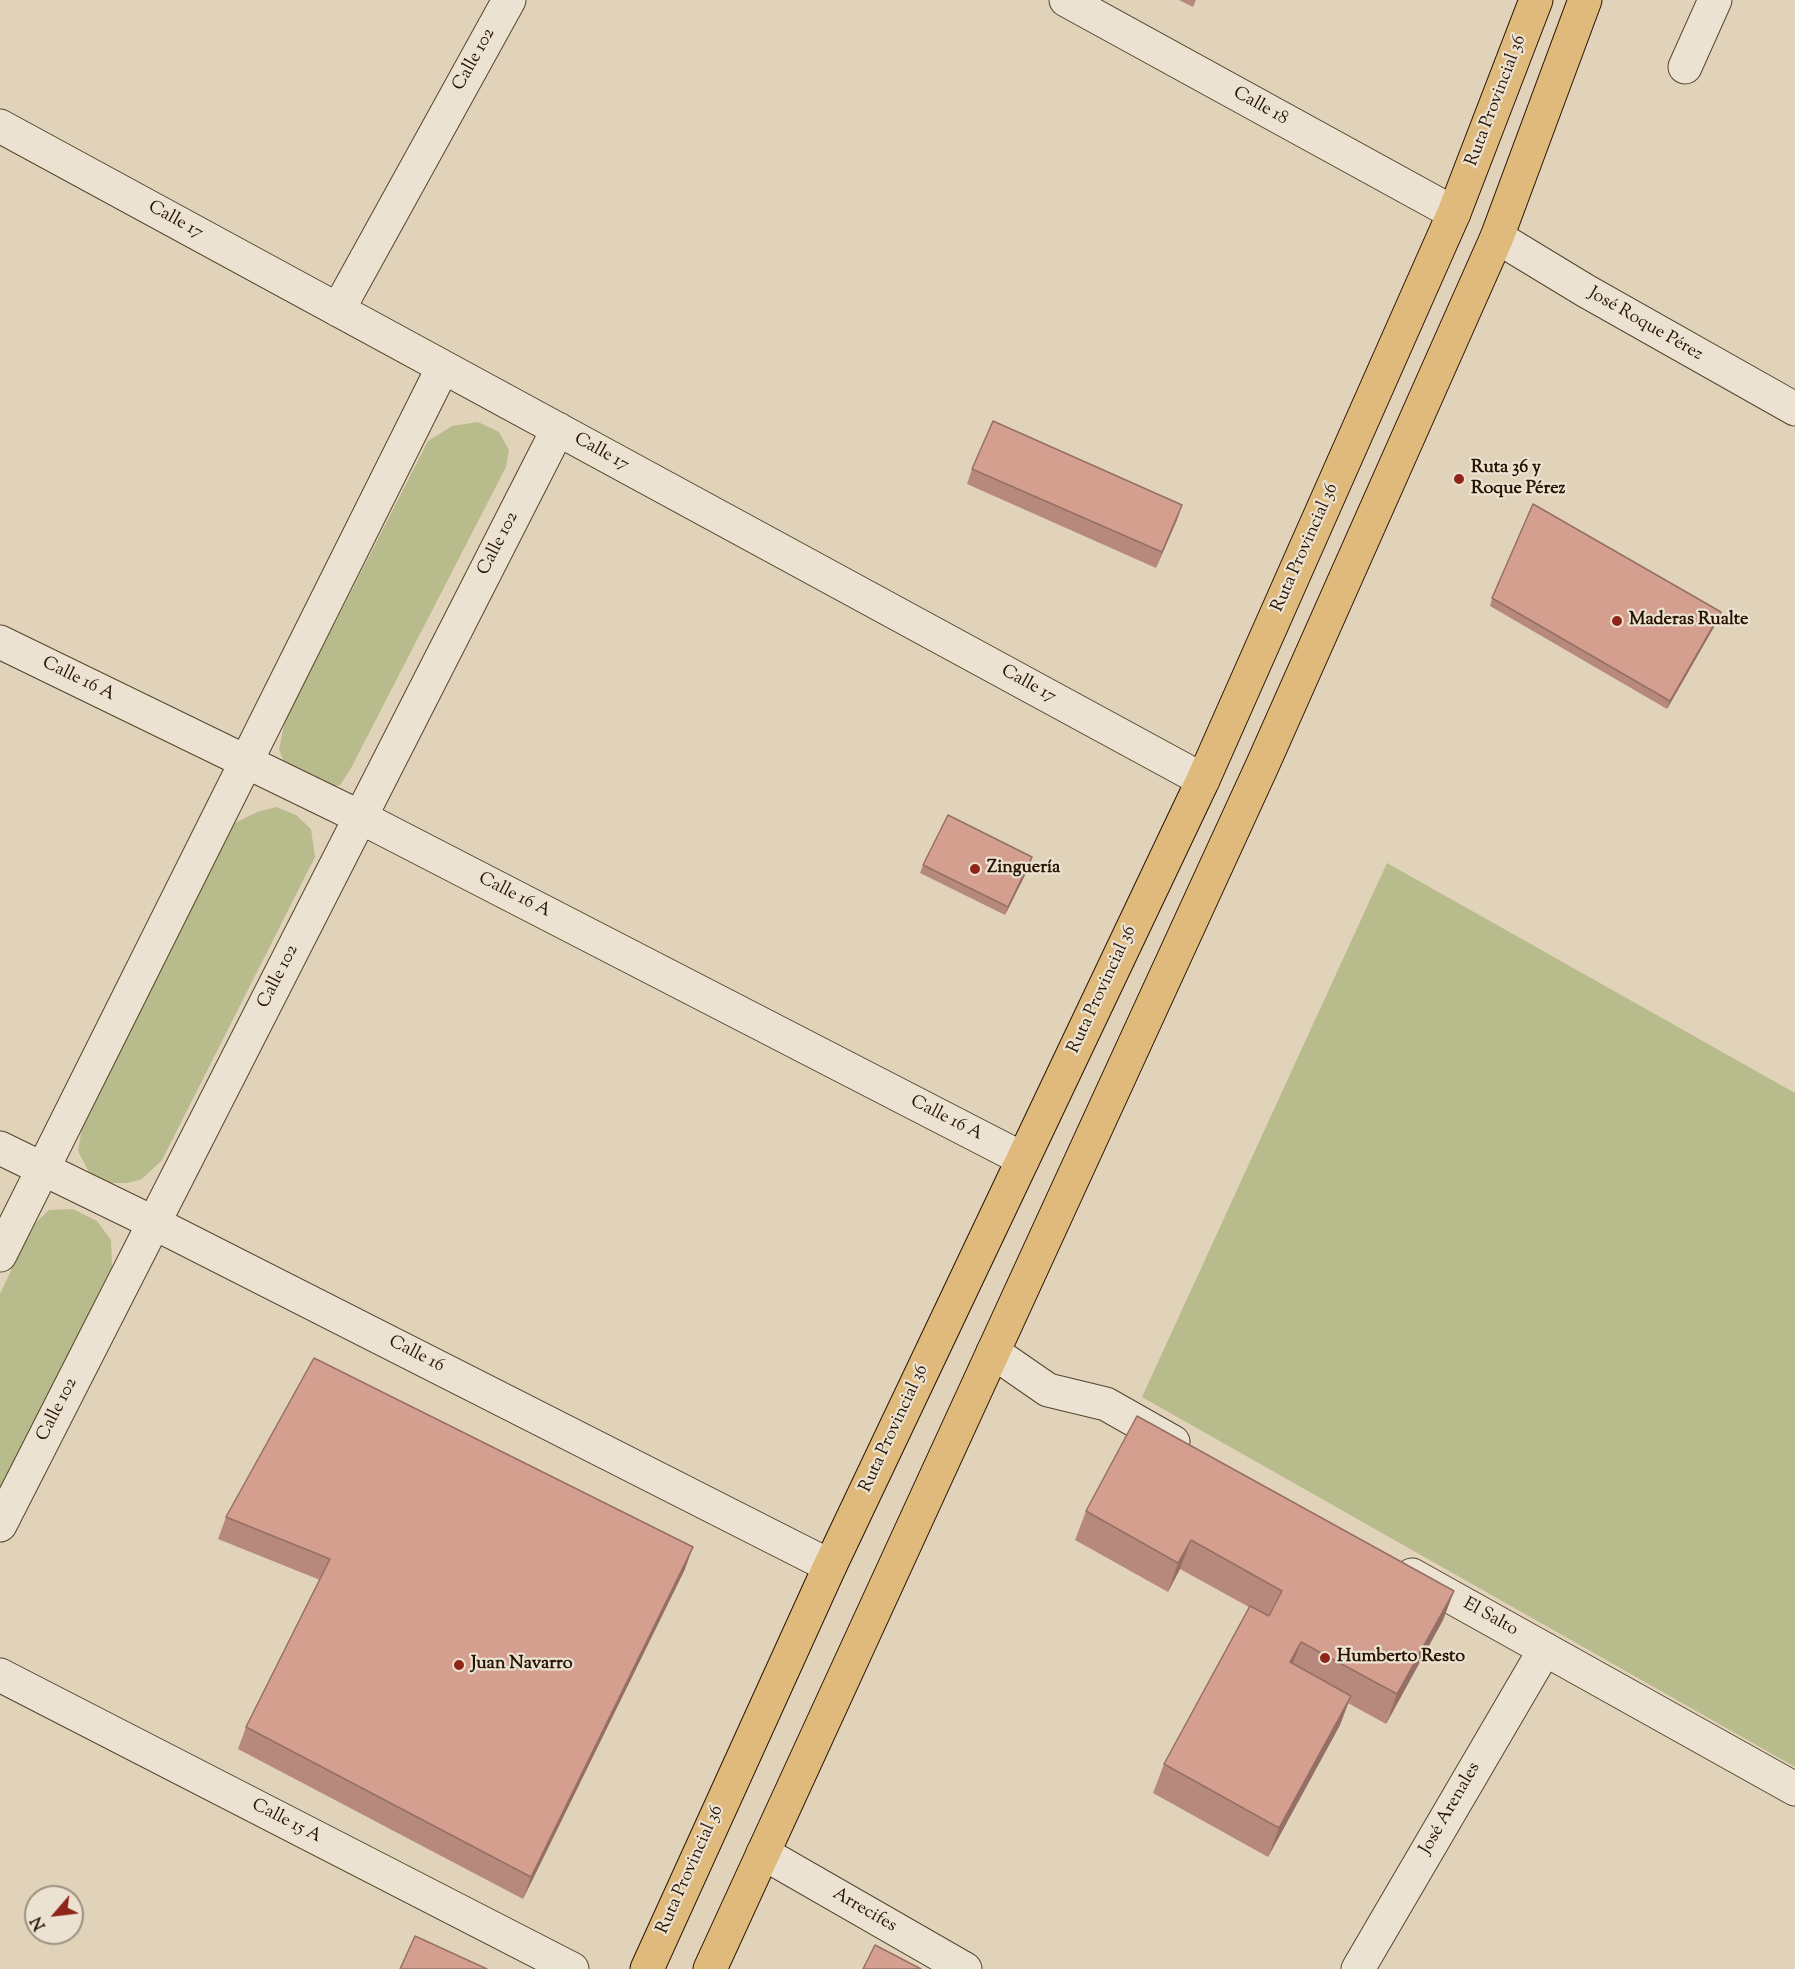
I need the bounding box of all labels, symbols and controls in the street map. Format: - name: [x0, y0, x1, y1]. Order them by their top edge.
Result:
- street label: Calle 102: [449, 25, 501, 95]
- street label: Ruta Provincial 36: [1462, 32, 1532, 170]
- street label: Calle 18: [1229, 83, 1291, 131]
- street label: Calle 17: [144, 197, 206, 245]
- street label: José Roque Pérez: [1584, 283, 1706, 367]
- street label: Calle 17: [570, 429, 632, 477]
- place label: Ruta 36 y Roque Pérez: [1471, 458, 1565, 500]
- marker: Ruta 36 y Roque Pérez: [1452, 472, 1466, 486]
- street label: Ruta Provincial 36: [1268, 480, 1344, 616]
- street label: Calle 102: [474, 509, 524, 579]
- place label: Maderas Rualte: [1629, 610, 1748, 632]
- marker: Maderas Rualte: [1610, 614, 1624, 628]
- street label: Calle 16 A: [38, 653, 118, 707]
- street label: Calle 17: [997, 661, 1059, 709]
- place label: Zinguería: [987, 858, 1060, 880]
- marker: Zinguería: [968, 862, 982, 876]
- street label: Calle 16 A: [474, 869, 554, 923]
- street label: Ruta Provincial 36: [1064, 923, 1142, 1057]
- street label: Calle 102: [254, 942, 304, 1012]
- street label: Calle 16 A: [906, 1092, 986, 1146]
- street label: Calle 16: [384, 1332, 448, 1378]
- street label: Ruta Provincial 36: [856, 1362, 934, 1496]
- street label: Calle 102: [33, 1375, 83, 1445]
- street label: El Salto: [1459, 1594, 1521, 1642]
- place label: Humberto Resto: [1337, 1647, 1465, 1669]
- marker: Humberto Resto: [1318, 1651, 1332, 1665]
- place label: Juan Navarro: [471, 1654, 572, 1676]
- marker: Juan Navarro: [452, 1658, 466, 1672]
- street label: José Arenales: [1416, 1759, 1486, 1859]
- street label: Calle 15 A: [248, 1795, 324, 1849]
- street label: Ruta Provincial 36: [653, 1802, 729, 1938]
- street label: Arrecifes: [828, 1884, 900, 1938]
- north arrow: [24, 1885, 84, 1945]
- text: N: [26, 1912, 53, 1934]

